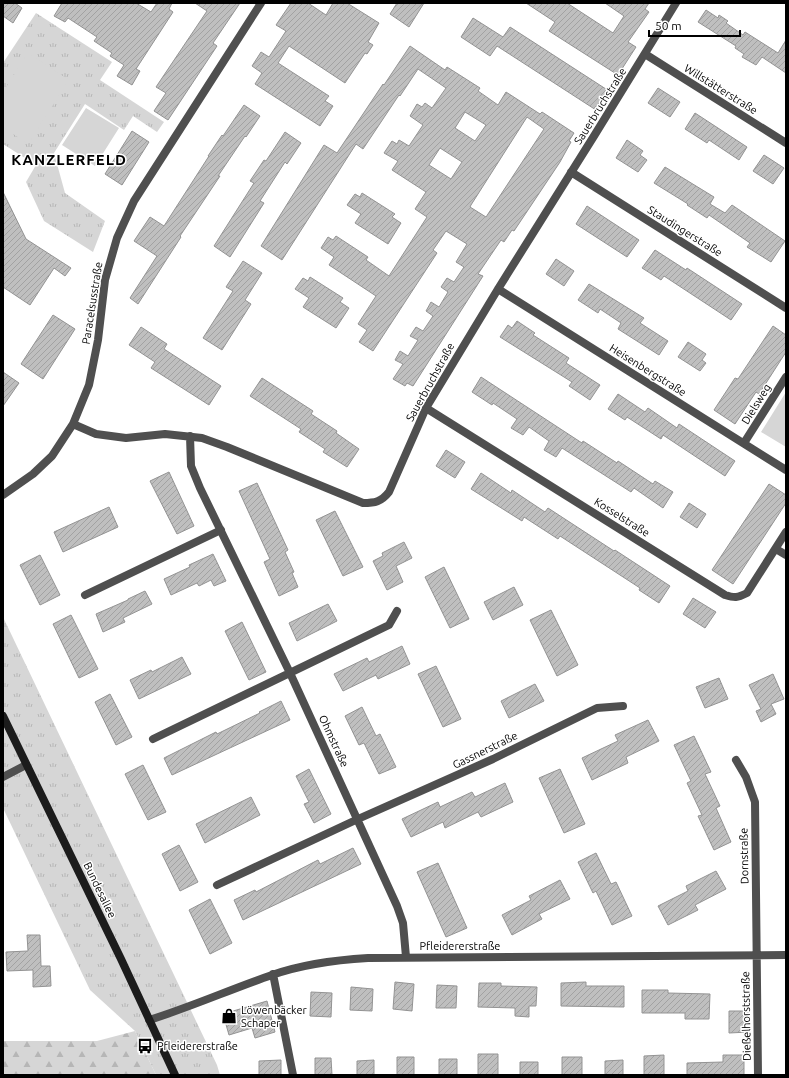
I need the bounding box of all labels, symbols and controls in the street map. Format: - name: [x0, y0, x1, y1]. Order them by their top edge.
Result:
- scale bar: [649, 12, 740, 38]
- text: 50 m: [655, 19, 682, 32]
- street label: Willstätterstraße: [682, 62, 760, 116]
- street label: Sauerbruchstraße: [572, 66, 628, 146]
- district label: KANZLERFELD: [11, 151, 127, 168]
- street label: Staudingerstraße: [646, 203, 724, 259]
- street label: Paracelsusstraße: [80, 261, 104, 345]
- street label: Sauerbruchstraße: [403, 341, 457, 423]
- street label: Heisenbergstraße: [607, 342, 689, 398]
- street label: Dielsweg: [739, 382, 773, 426]
- street label: Kosselstraße: [592, 495, 652, 539]
- street label: Ohmstraße: [317, 713, 351, 769]
- street label: Gassnerstraße: [451, 729, 519, 771]
- street label: Dornstraße: [738, 828, 750, 884]
- street label: Bundesallee: [81, 860, 119, 920]
- street label: Pfleidererstraße: [420, 940, 500, 952]
- street label: Dießelhorststraße: [739, 971, 753, 1061]
- place label: Löwenbäcker Schaper: [241, 1004, 308, 1029]
- shop icon: Löwenbäcker Schaper: [220, 1007, 238, 1025]
- bus stop icon: Pfleidererstraße: [136, 1037, 154, 1055]
- place label: Pfleidererstraße: [157, 1040, 238, 1052]

